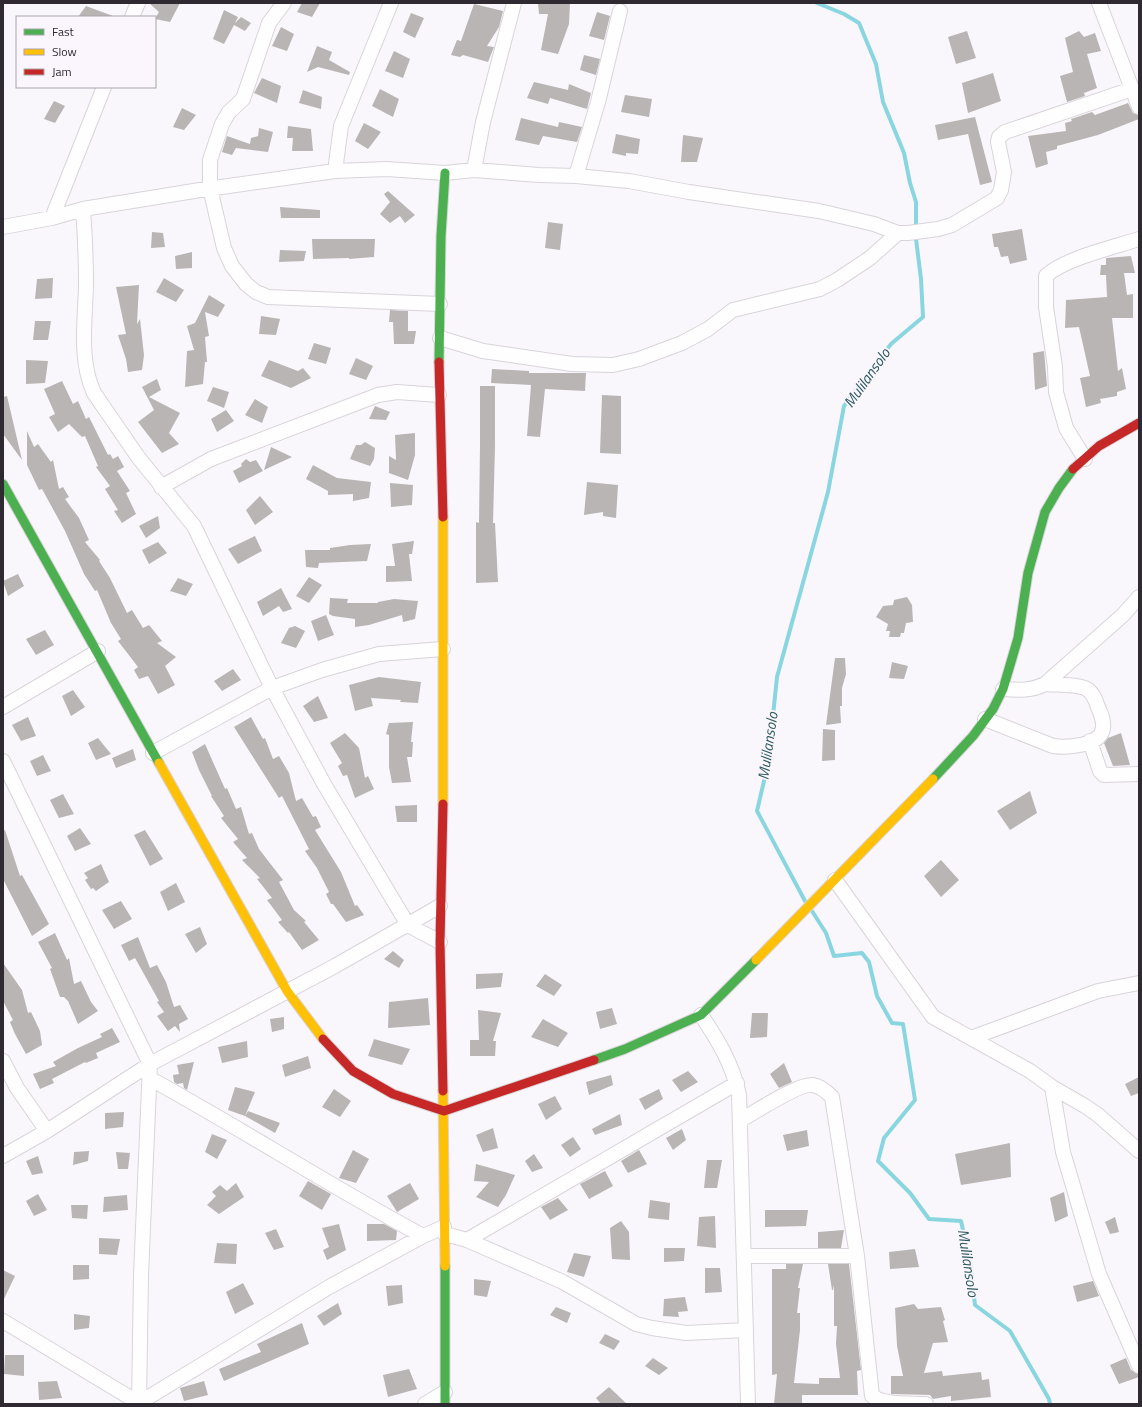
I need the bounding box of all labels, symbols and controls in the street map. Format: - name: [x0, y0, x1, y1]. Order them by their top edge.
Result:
- legend: [16, 16, 156, 88]
- text: Fast: [52, 22, 75, 41]
- text: Slow: [52, 42, 77, 61]
- text: Jam: [52, 62, 72, 81]
- water label: Mulilansolo: [838, 343, 896, 412]
- water label: Mulilansolo: [751, 710, 784, 781]
- water label: Mulilansolo: [952, 1227, 985, 1299]

